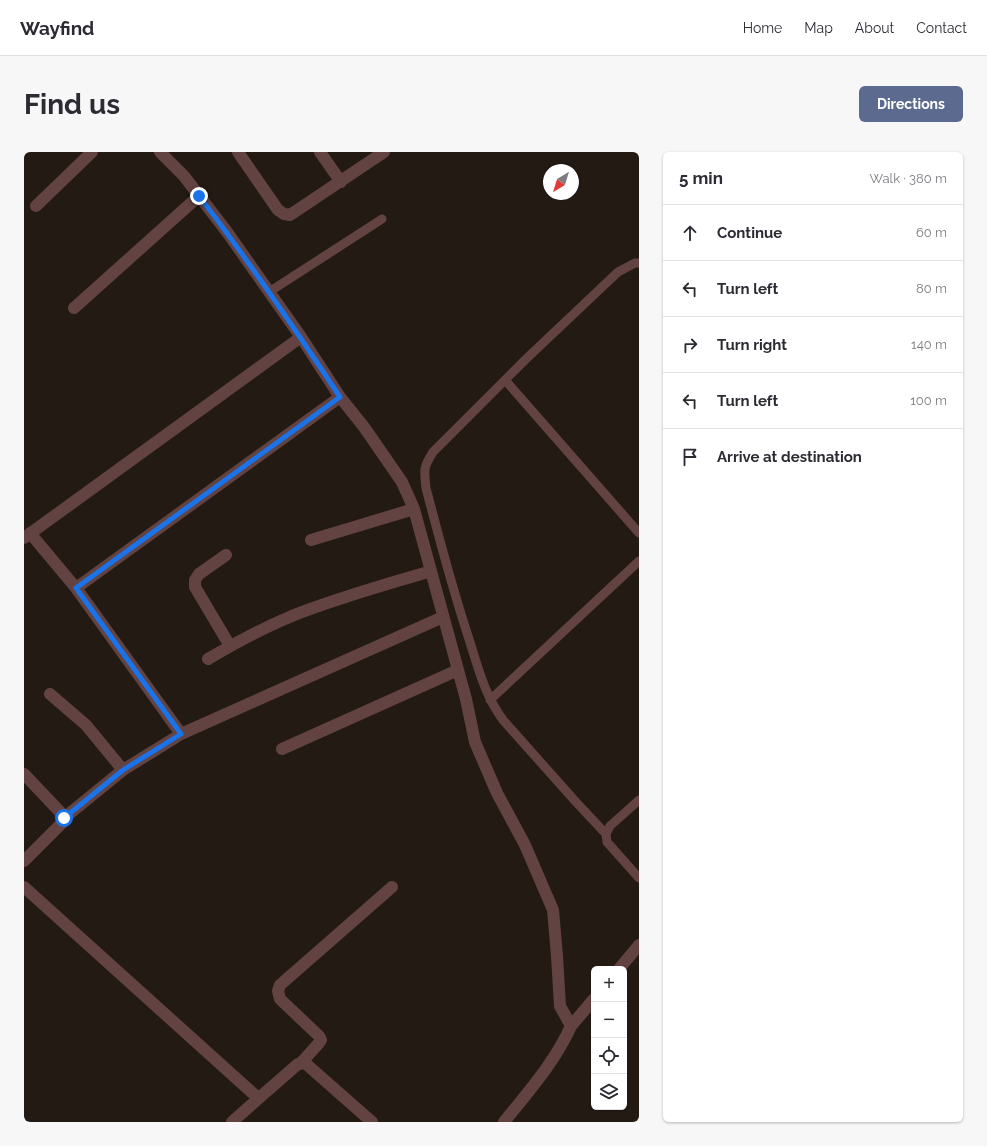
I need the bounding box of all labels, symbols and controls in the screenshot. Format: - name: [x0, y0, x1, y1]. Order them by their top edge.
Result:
- text: Wayfind: [20, 17, 94, 39]
- text: Home: [743, 20, 782, 36]
- text: Map: [804, 20, 833, 36]
- text: About: [855, 20, 894, 36]
- text: Contact: [916, 20, 967, 36]
- button: Directions: [859, 86, 963, 122]
- text: Find us: [24, 88, 120, 121]
- north arrow: [543, 164, 579, 200]
- text: 5 min: [679, 168, 723, 188]
- text: Walk · 380 m: [870, 171, 947, 186]
- route end: [190, 187, 208, 205]
- icon: ahead: [679, 222, 701, 244]
- text: Continue: [717, 224, 782, 242]
- text: 60 m: [916, 225, 947, 240]
- icon: left: [679, 278, 701, 300]
- text: Turn left: [717, 280, 778, 298]
- text: 80 m: [916, 281, 947, 296]
- icon: right: [679, 334, 701, 356]
- text: Turn right: [717, 336, 787, 354]
- text: 140 m: [911, 337, 947, 352]
- icon: left: [679, 390, 701, 412]
- text: Turn left: [717, 392, 778, 410]
- text: 100 m: [910, 393, 947, 408]
- icon: arrive: [679, 446, 701, 468]
- text: Arrive at destination: [717, 448, 862, 466]
- route start: [55, 809, 73, 827]
- map controls: [591, 966, 627, 1110]
- button: +: [591, 966, 627, 1002]
- button: −: [591, 1002, 627, 1038]
- button: locate: [591, 1038, 627, 1074]
- button: layers: [591, 1074, 627, 1110]

